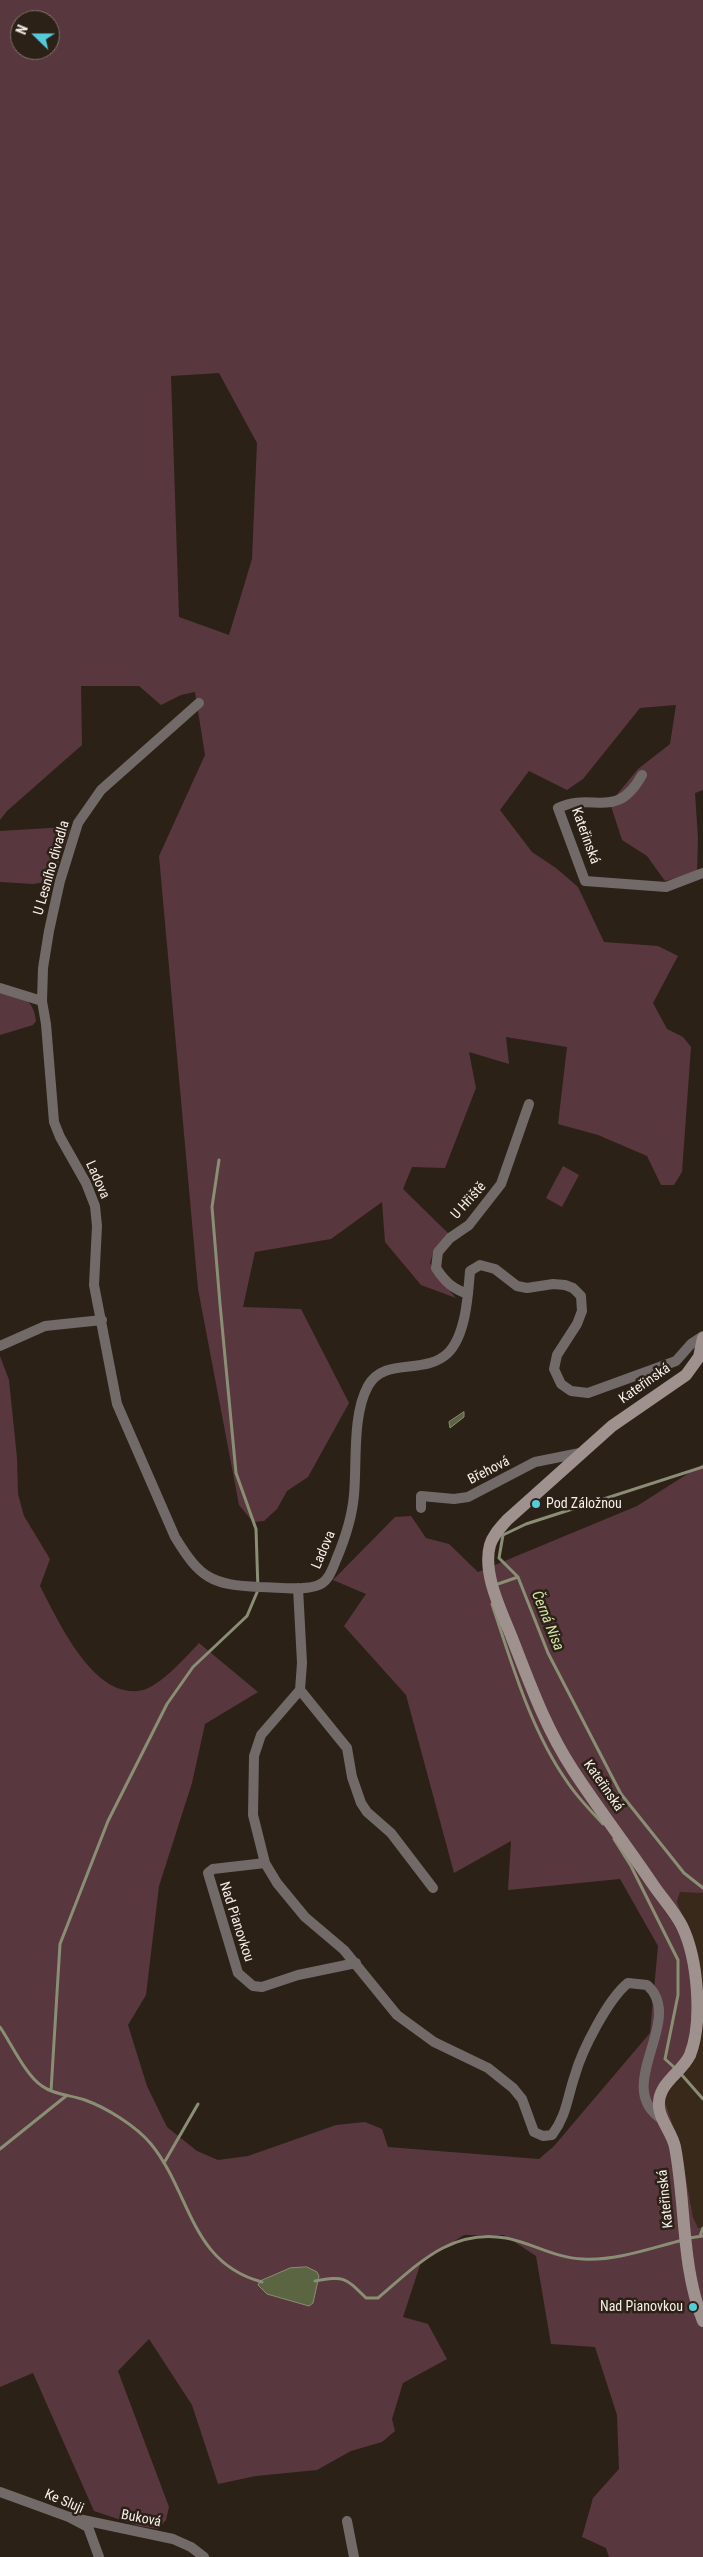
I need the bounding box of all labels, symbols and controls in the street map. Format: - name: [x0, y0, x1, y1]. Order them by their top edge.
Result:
- north arrow: [10, 10, 60, 60]
- text: N: [13, 23, 31, 37]
- street label: Kateřinská: [567, 806, 603, 866]
- street label: U Lesního divadla: [31, 819, 73, 917]
- street label: Ladova: [81, 1158, 113, 1202]
- street label: U Hřiště: [448, 1179, 490, 1223]
- street label: Kateřinská: [616, 1360, 674, 1408]
- street label: Břehová: [465, 1453, 513, 1489]
- place label: Pod Záložnou: [546, 1496, 622, 1512]
- marker: Pod Záložnou: [530, 1498, 542, 1510]
- street label: Ladova: [308, 1528, 340, 1572]
- water label: Černá Nisa: [527, 1588, 567, 1654]
- street label: Kateřinská: [579, 1757, 627, 1815]
- street label: Nad Pianovkou: [215, 1880, 257, 1964]
- street label: Kateřinská: [655, 2169, 677, 2229]
- place label: Nad Pianovkou: [600, 2299, 683, 2315]
- marker: Nad Pianovkou: [687, 2301, 699, 2313]
- street label: Ke Sluji: [42, 2486, 86, 2518]
- street label: Buková: [120, 2507, 162, 2531]

